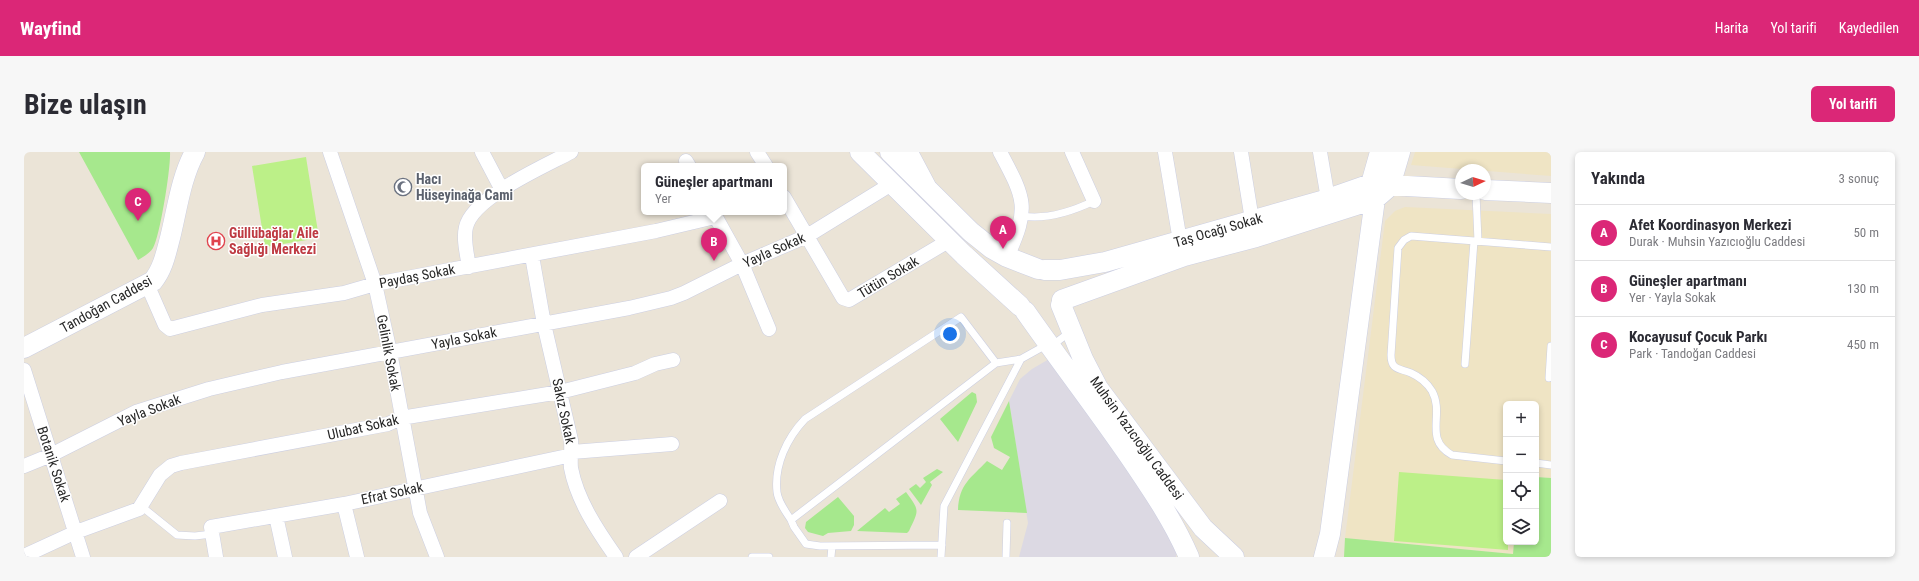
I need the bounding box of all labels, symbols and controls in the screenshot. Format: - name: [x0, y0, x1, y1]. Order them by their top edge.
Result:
- text: Wayfind: [20, 17, 81, 40]
- text: Harita: [1715, 20, 1748, 36]
- text: Yol tarifi: [1770, 20, 1817, 36]
- text: Kaydedilen: [1839, 20, 1899, 36]
- button: Yol tarifi: [1811, 86, 1895, 122]
- text: Bize ulaşın: [24, 88, 147, 121]
- popup: [641, 163, 787, 215]
- north arrow: [1455, 164, 1491, 200]
- text: Yakında: [1591, 168, 1645, 188]
- place label: Hacı Hüseyinağa Cami: [416, 171, 513, 203]
- text: 3 sonuç: [1839, 171, 1879, 186]
- text: Güneşler apartmanı: [655, 173, 773, 191]
- mosque icon: Hacı Hüseyinağa Cami: [393, 177, 413, 197]
- pin: C: [125, 188, 151, 221]
- text: Yer: [655, 191, 672, 206]
- street label: Taş Ocağı Sokak: [1172, 210, 1265, 250]
- pin: A: [990, 216, 1016, 249]
- text: Afet Koordinasyon Merkezi: [1629, 216, 1791, 234]
- place label: Güllübağlar Aile Sağlığı Merkezi: [229, 225, 319, 257]
- text: A: [1600, 225, 1608, 240]
- text: 50 m: [1853, 225, 1879, 240]
- pin: B: [701, 228, 727, 261]
- street label: Yayla Sokak: [741, 229, 808, 271]
- hospital icon: Güllübağlar Aile Sağlığı Merkezi: [206, 231, 226, 251]
- text: Durak · Muhsin Yazıcıoğlu Caddesi: [1629, 234, 1805, 249]
- street label: Tütün Sokak: [855, 252, 922, 301]
- street label: Paydaş Sokak: [378, 261, 457, 291]
- street label: Tandoğan Caddesi: [57, 272, 155, 336]
- text: Güneşler apartmanı: [1629, 272, 1747, 290]
- text: B: [1600, 281, 1608, 296]
- text: 130 m: [1847, 281, 1879, 296]
- text: Yer · Yayla Sokak: [1629, 290, 1716, 305]
- street label: Gelinlik Sokak: [374, 313, 404, 393]
- street label: Yayla Sokak: [430, 324, 499, 352]
- your location: [940, 324, 960, 344]
- text: Kocayusuf Çocuk Parkı: [1629, 328, 1768, 346]
- text: C: [1600, 337, 1608, 352]
- text: 450 m: [1847, 337, 1879, 352]
- text: Park · Tandoğan Caddesi: [1629, 346, 1756, 361]
- street label: Muhsin Yazıcıoğlu Caddesi: [1087, 373, 1187, 503]
- street label: Sakız Sokak: [549, 377, 579, 446]
- street label: Yayla Sokak: [115, 390, 183, 429]
- map controls: [1503, 401, 1539, 545]
- button: +: [1503, 401, 1539, 437]
- street label: Ulubat Sokak: [326, 411, 401, 443]
- street label: Botanik Sokak: [34, 424, 74, 505]
- button: −: [1503, 437, 1539, 473]
- button: locate: [1503, 473, 1539, 509]
- street label: Efrat Sokak: [360, 478, 425, 507]
- button: layers: [1503, 509, 1539, 545]

